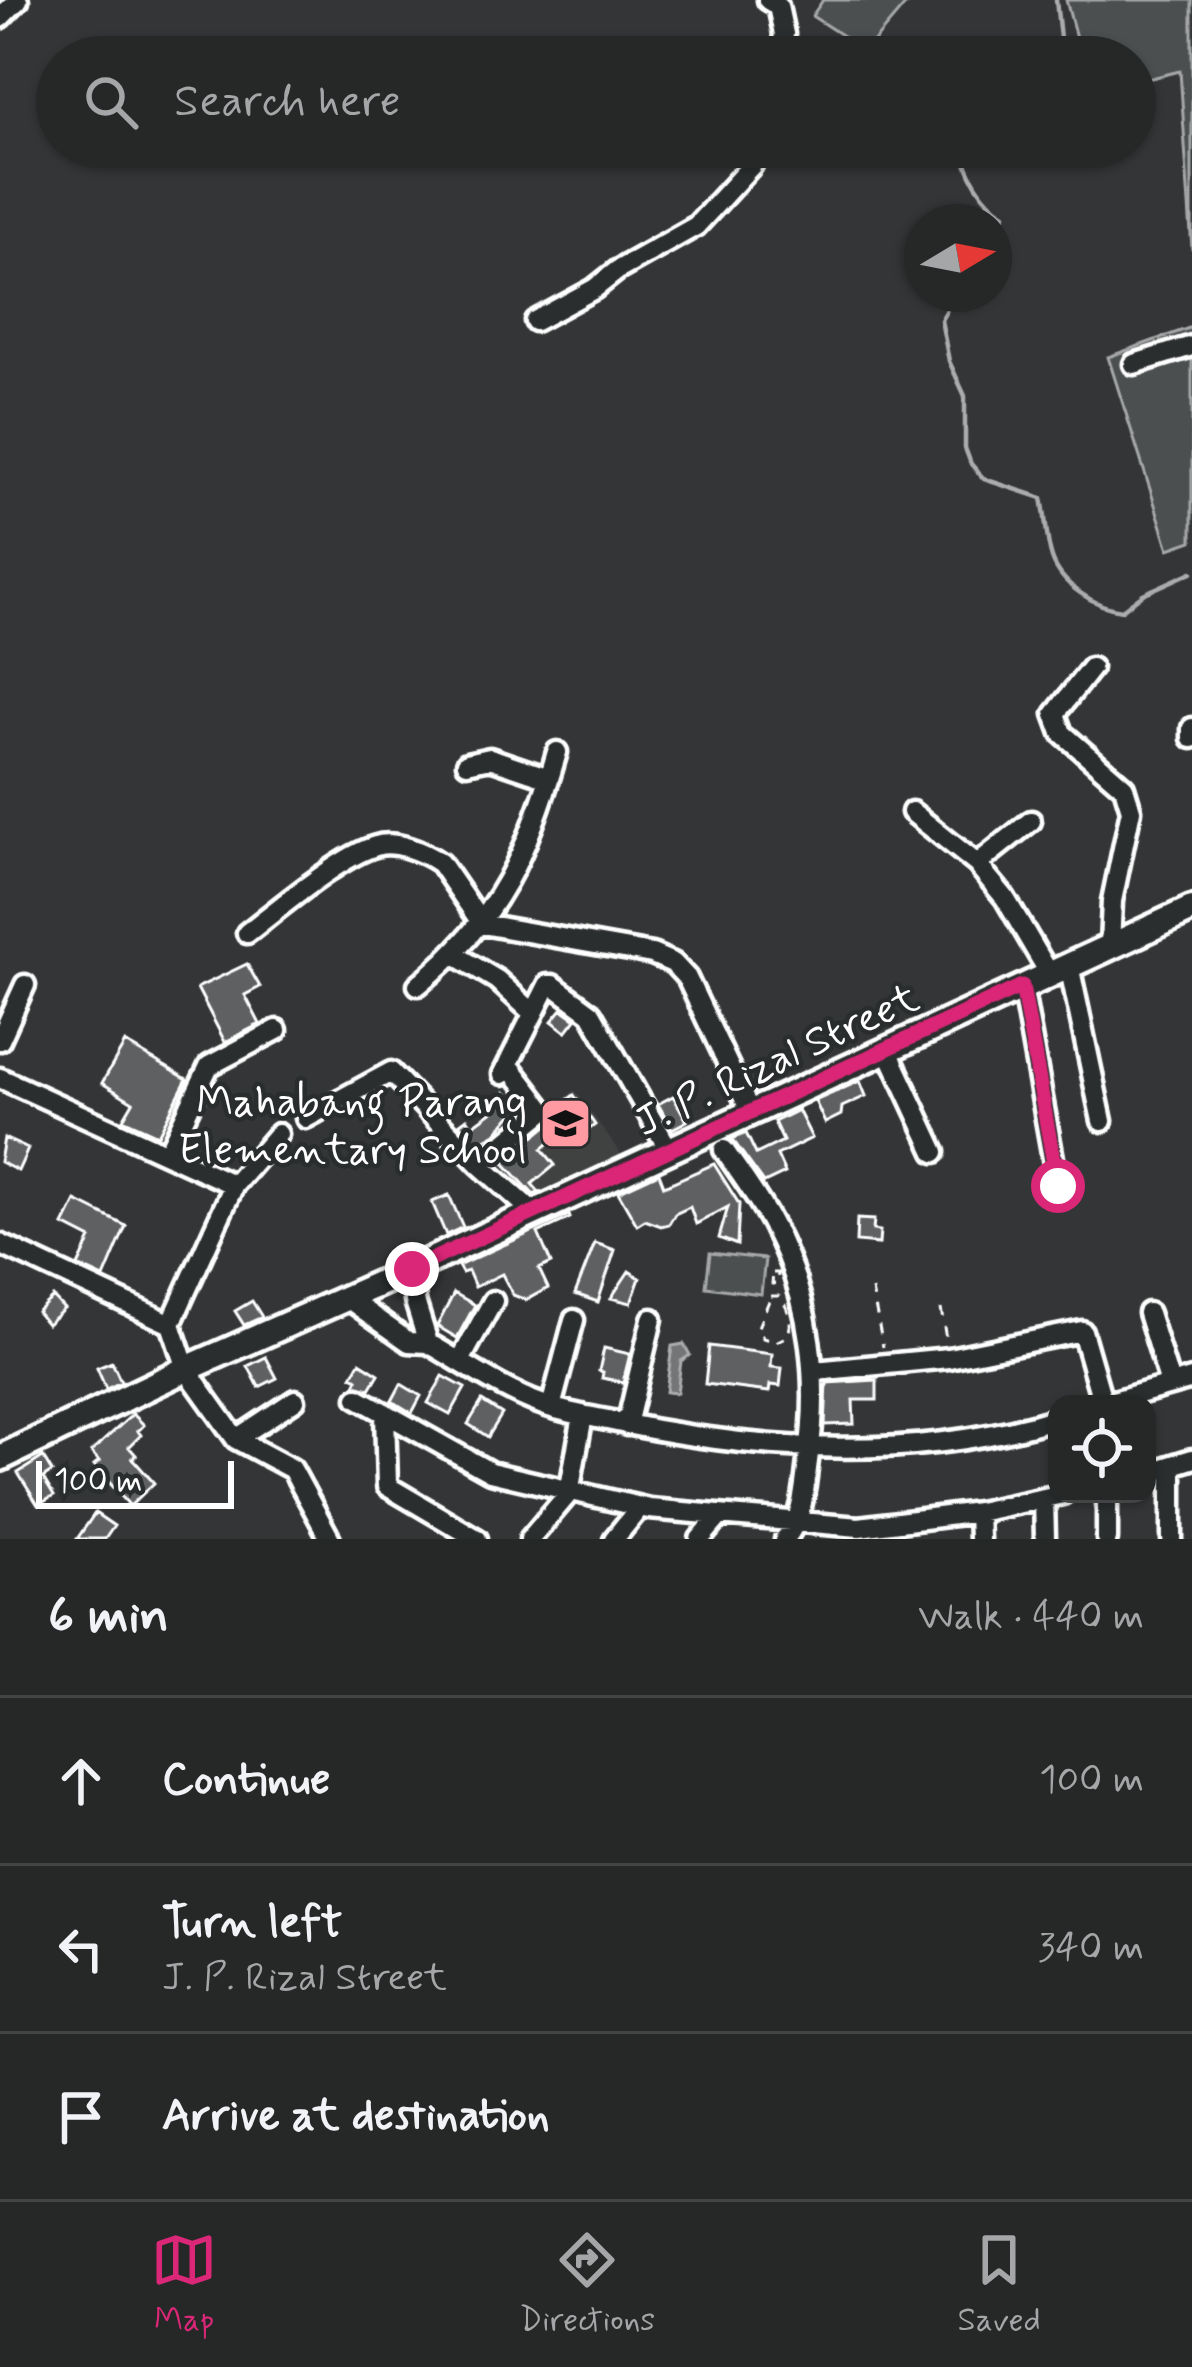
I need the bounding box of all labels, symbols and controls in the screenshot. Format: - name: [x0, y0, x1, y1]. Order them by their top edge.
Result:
- search box: [36, 36, 1156, 168]
- icon: search: [78, 69, 144, 135]
- text: Search here: [174, 73, 401, 132]
- north arrow: [904, 204, 1012, 312]
- street label: J. P. Rizal Street: [627, 971, 928, 1151]
- place label: Mahabang Parang Elementary School: [178, 1076, 527, 1179]
- school or university icon: Mahabang Parang Elementary School: [538, 1096, 594, 1152]
- route start: [1031, 1159, 1085, 1213]
- route end: [385, 1242, 439, 1296]
- map controls: [1048, 1395, 1156, 1503]
- button: locate: [1048, 1395, 1156, 1503]
- scale bar: [36, 1455, 234, 1508]
- text: 100 m: [54, 1460, 143, 1504]
- text: 6 min: [48, 1584, 169, 1650]
- text: Walk · 440 m: [918, 1592, 1144, 1643]
- icon: ahead: [48, 1748, 114, 1814]
- text: Continue: [162, 1751, 330, 1810]
- text: 100 m: [1039, 1755, 1144, 1806]
- text: Turn left: [162, 1894, 342, 1953]
- icon: left: [48, 1916, 114, 1982]
- text: 340 m: [1038, 1923, 1144, 1974]
- text: J. P. Rizal Street: [162, 1953, 447, 2004]
- icon: arrive: [48, 2084, 114, 2150]
- text: Arrive at destination: [162, 2087, 550, 2146]
- tab: Map: [151, 2227, 217, 2343]
- tab: Directions: [519, 2227, 655, 2343]
- tab: Saved: [957, 2227, 1041, 2343]

